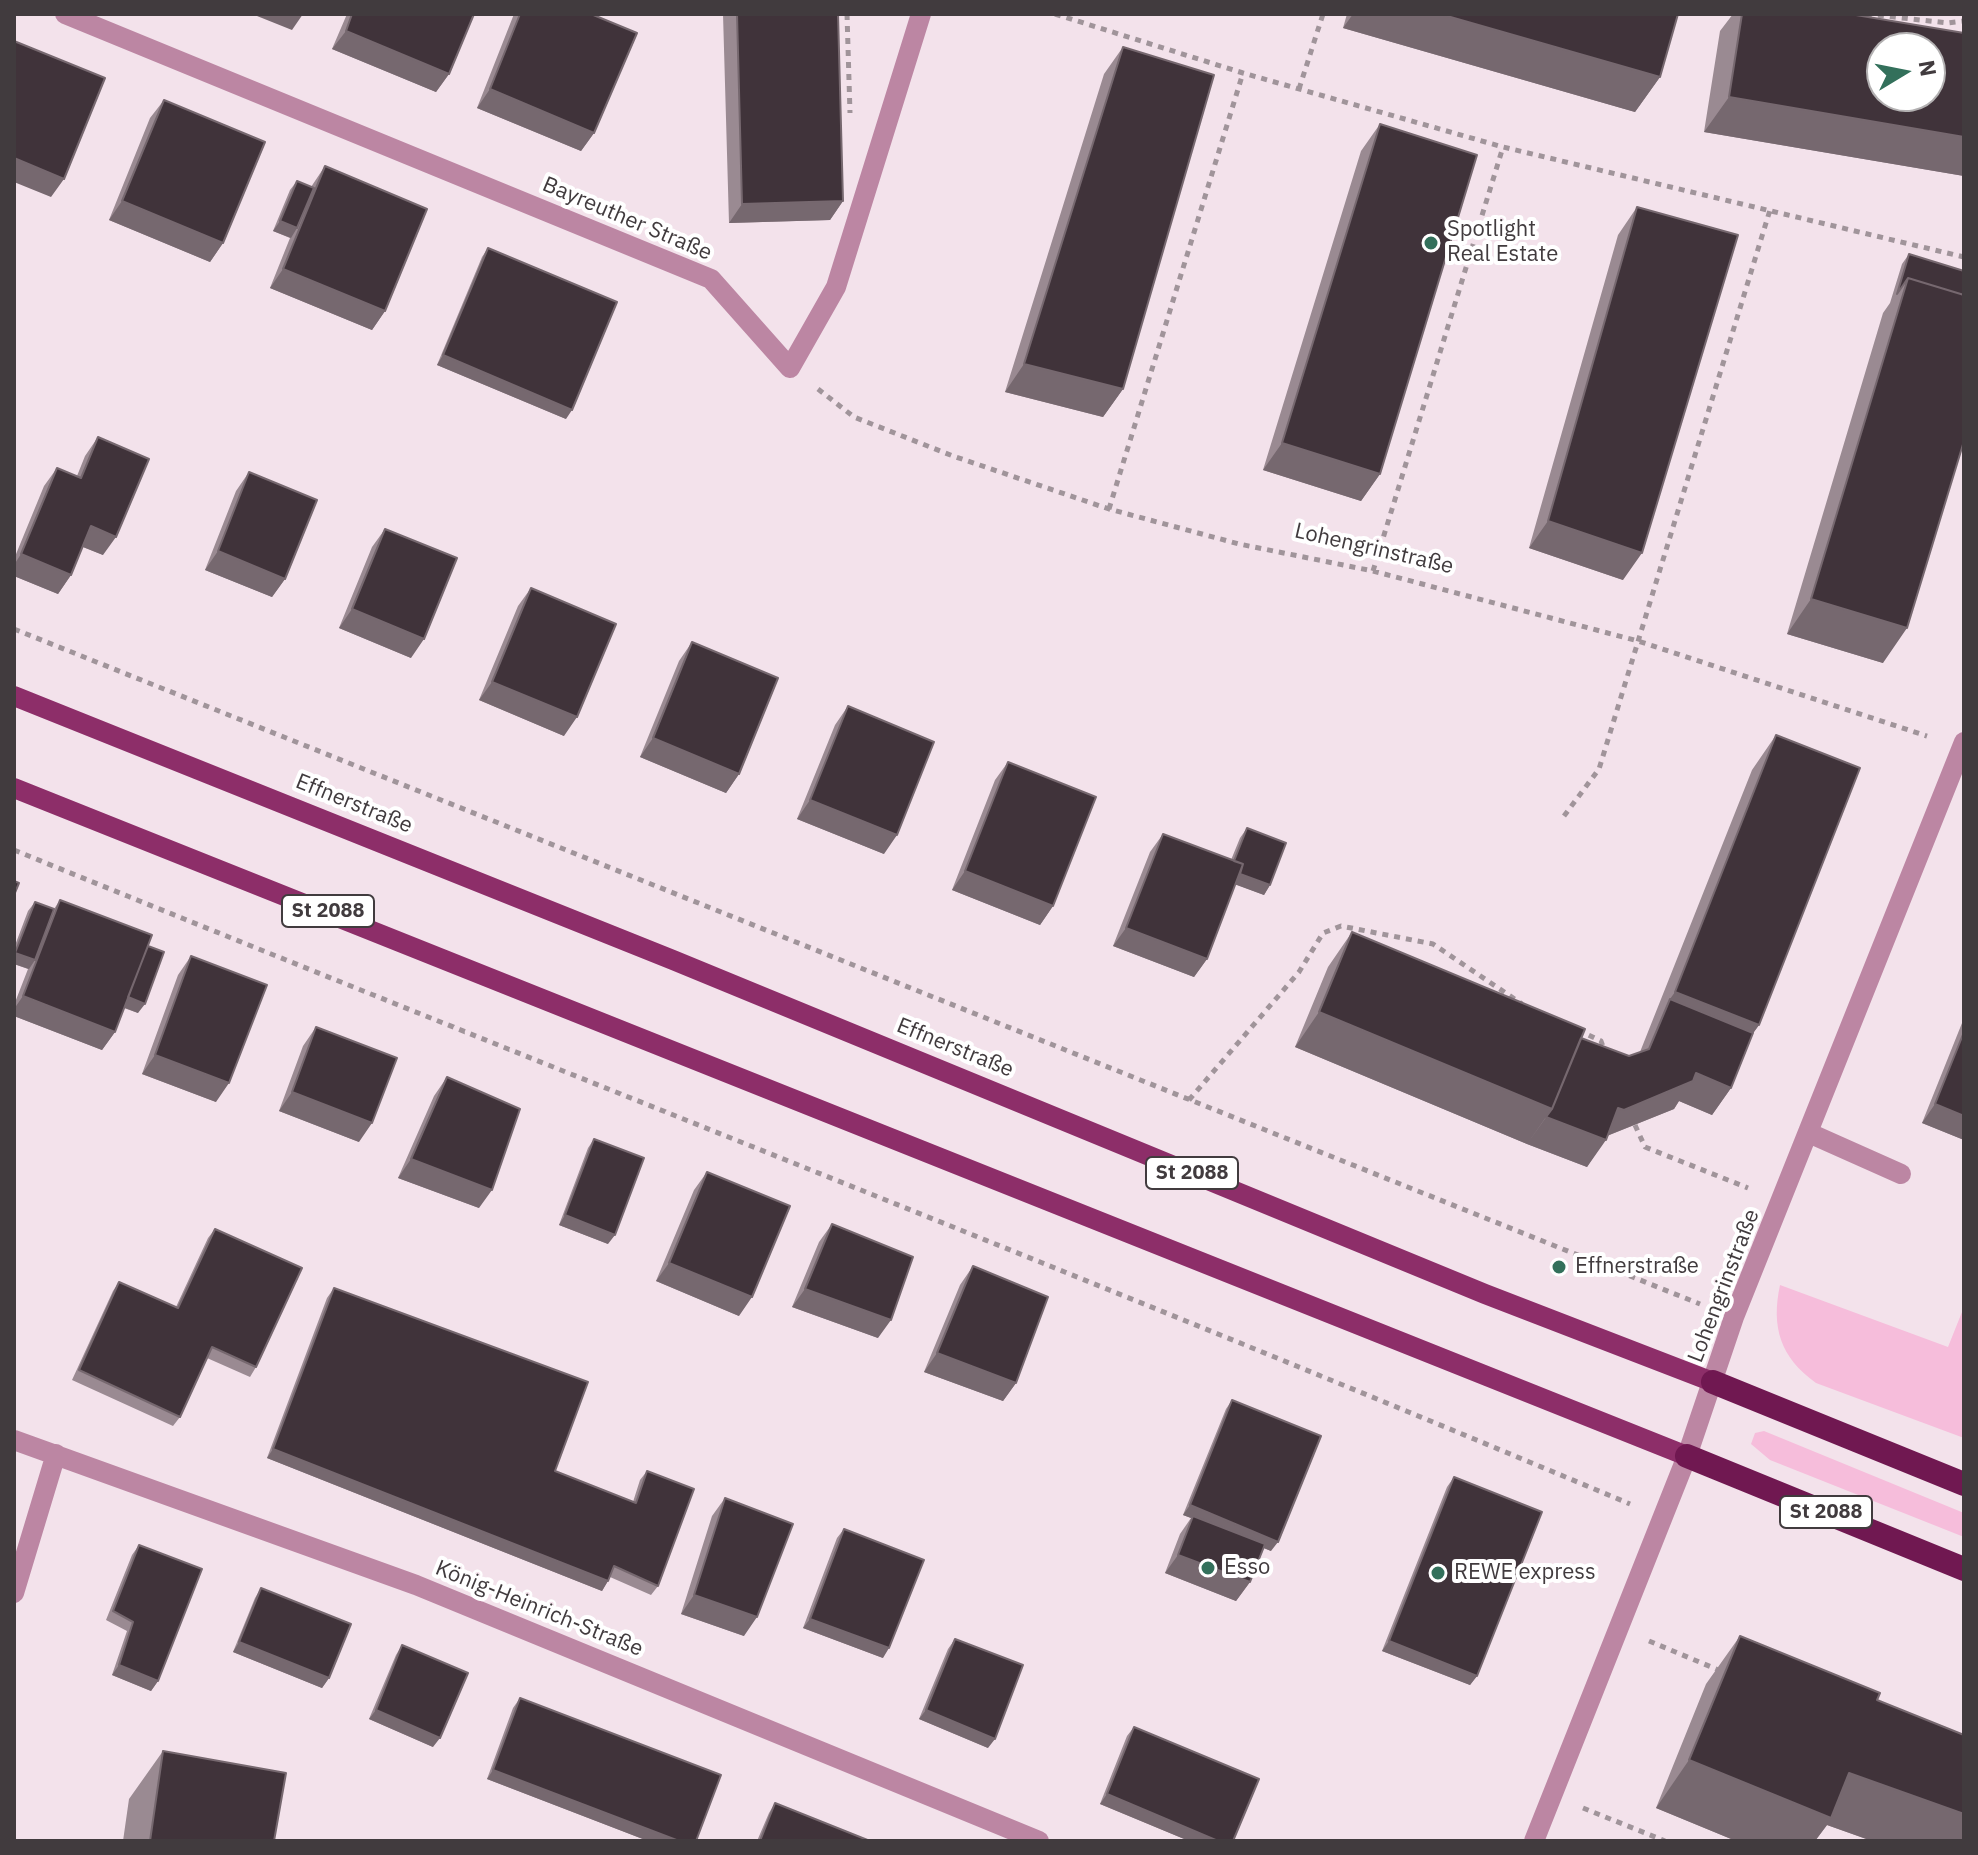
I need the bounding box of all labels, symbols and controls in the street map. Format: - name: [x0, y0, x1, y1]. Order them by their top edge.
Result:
- north arrow: [1866, 32, 1946, 112]
- text: N: [1912, 58, 1944, 78]
- street label: Bayreuther Straße: [538, 171, 716, 267]
- place label: Spotlight Real Estate: [1447, 217, 1558, 268]
- marker: Spotlight Real Estate: [1422, 234, 1440, 252]
- street label: Lohengrinstraße: [1292, 518, 1456, 580]
- street label: Effnerstraße: [292, 769, 416, 839]
- road number: St 2088: [282, 895, 374, 927]
- street label: Effnerstraße: [893, 1013, 1017, 1083]
- road number: St 2088: [1146, 1157, 1238, 1189]
- street label: Lohengrinstraße: [1683, 1206, 1765, 1366]
- place label: Effnerstraße: [1575, 1254, 1699, 1280]
- marker: Effnerstraße: [1550, 1258, 1568, 1276]
- road number: St 2088: [1780, 1496, 1872, 1528]
- street label: König-Heinrich-Straße: [431, 1555, 647, 1663]
- place label: Esso: [1224, 1555, 1270, 1581]
- marker: Esso: [1199, 1559, 1217, 1577]
- place label: REWE express: [1454, 1560, 1596, 1586]
- marker: REWE express: [1429, 1564, 1447, 1582]

